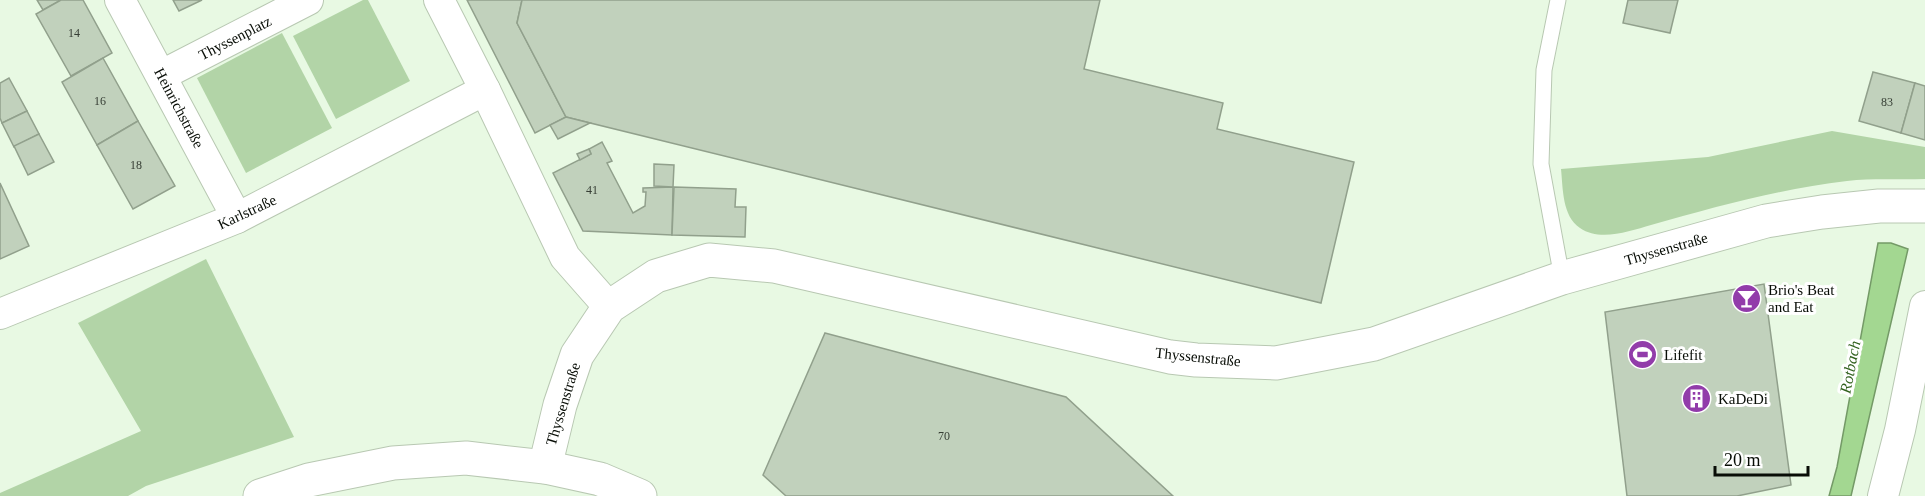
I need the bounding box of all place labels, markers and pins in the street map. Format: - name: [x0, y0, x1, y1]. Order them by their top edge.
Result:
- place label: Brio's Beat and Eat: [1768, 282, 1835, 315]
- bar icon: Brio's Beat and Eat: [1731, 283, 1763, 315]
- sports icon: Lifefit: [1627, 339, 1659, 371]
- place label: Lifefit: [1664, 347, 1703, 363]
- building icon: KaDeDi: [1681, 383, 1713, 415]
- place label: KaDeDi: [1718, 391, 1768, 407]

